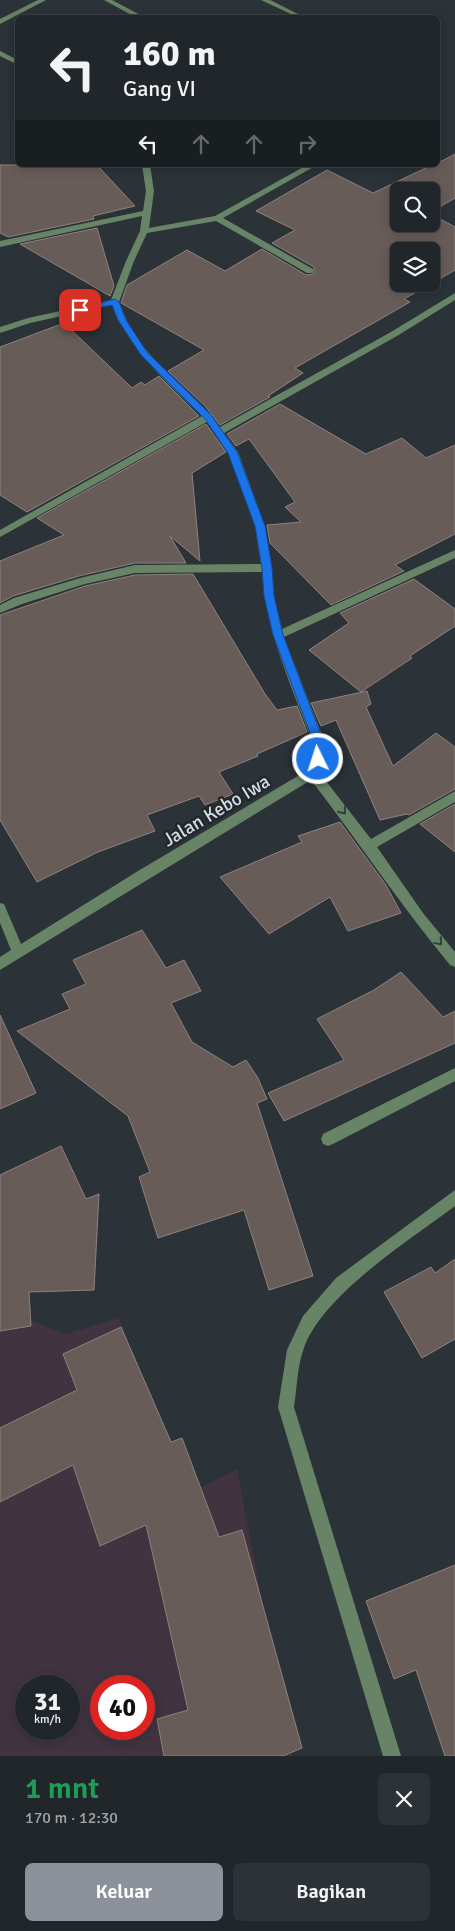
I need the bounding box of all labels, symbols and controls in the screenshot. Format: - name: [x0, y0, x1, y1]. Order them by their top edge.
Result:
- text: 160 m: [123, 32, 216, 75]
- icon: left: [40, 35, 105, 100]
- text: Gang VI: [123, 75, 196, 102]
- icon: left: [134, 130, 162, 158]
- icon: ahead: [187, 130, 215, 158]
- icon: ahead: [240, 130, 268, 158]
- icon: right: [293, 130, 321, 158]
- map controls: [390, 182, 440, 292]
- button: search: [390, 182, 440, 232]
- button: layers: [390, 242, 440, 292]
- pin: [59, 289, 101, 331]
- icon: arrive: [66, 296, 94, 324]
- position arrow: [291, 732, 343, 784]
- street label: Jalan Kebo Iwa: [159, 769, 274, 852]
- one-way arrow: [337, 806, 346, 815]
- one-way arrow: [433, 936, 442, 945]
- speed limit sign: 40: [90, 1675, 155, 1740]
- text: 31: [34, 1686, 61, 1717]
- text: km/h: [34, 1712, 61, 1727]
- text: 1 mnt: [25, 1770, 99, 1807]
- button: close: [378, 1773, 430, 1825]
- text: 170 m · 12:30: [25, 1808, 118, 1828]
- button: Keluar: [25, 1863, 223, 1921]
- button: Bagikan: [233, 1863, 430, 1921]

